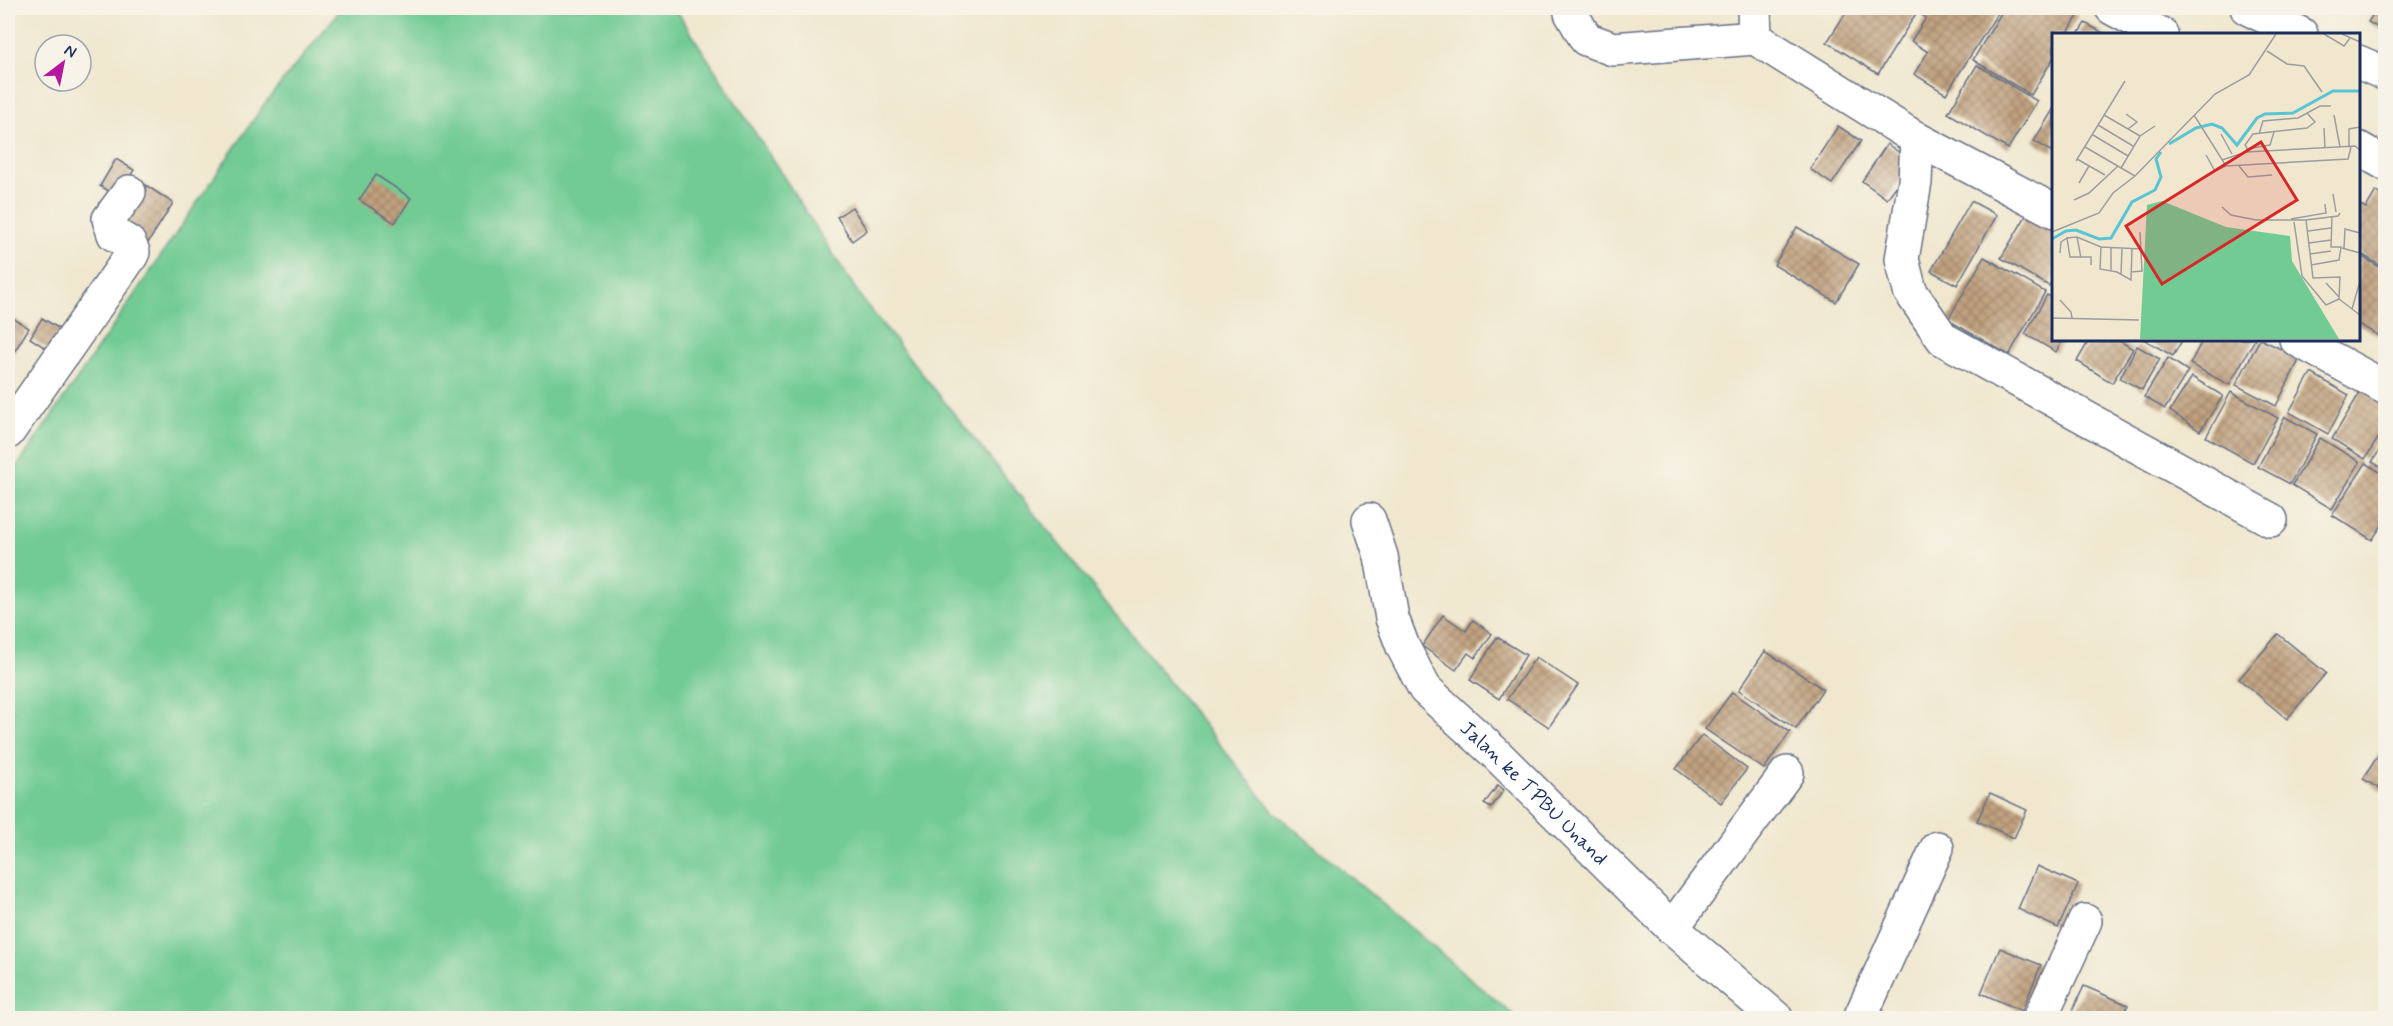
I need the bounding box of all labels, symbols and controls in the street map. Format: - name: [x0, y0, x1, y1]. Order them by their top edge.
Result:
- north arrow: [33, 33, 93, 93]
- inset map: [2052, 33, 2360, 340]
- text: N: [60, 40, 80, 63]
- street label: Jalan ke TPBU Unand: [1454, 715, 1613, 872]

